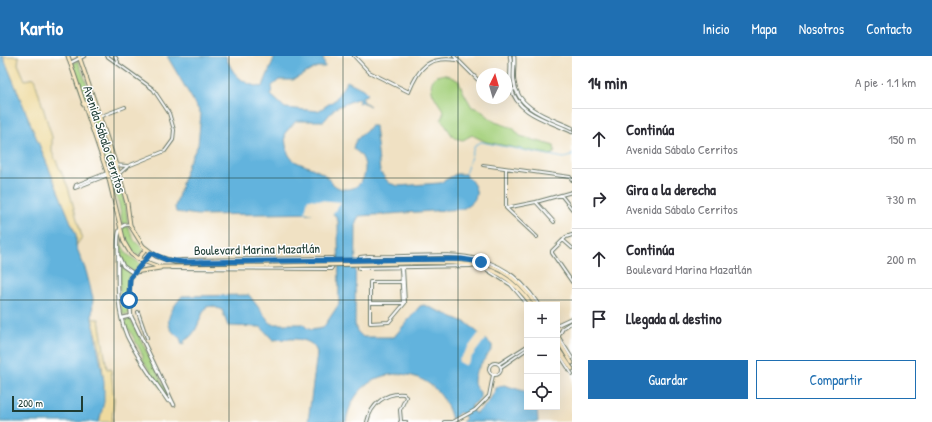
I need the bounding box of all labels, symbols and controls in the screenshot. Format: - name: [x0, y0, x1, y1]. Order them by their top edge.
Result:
- text: Kartio: [20, 15, 63, 41]
- text: Inicio: [703, 19, 729, 38]
- text: Mapa: [751, 19, 777, 38]
- text: Nosotros: [799, 19, 844, 38]
- text: Contacto: [866, 19, 912, 38]
- north arrow: [476, 68, 512, 104]
- text: 14 min: [588, 71, 628, 94]
- text: A pie · 1.1 km: [855, 73, 916, 91]
- street label: Avenida Sábalo Cerritos: [79, 83, 131, 195]
- text: Continúa: [626, 119, 674, 140]
- icon: ahead: [588, 128, 610, 150]
- text: 150 m: [888, 130, 916, 148]
- text: Avenida Sábalo Cerritos: [626, 140, 738, 158]
- text: Gira a la derecha: [626, 179, 716, 200]
- icon: right: [588, 188, 610, 210]
- text: 730 m: [886, 190, 916, 208]
- text: Avenida Sábalo Cerritos: [626, 200, 738, 218]
- street label: Boulevard Marina Mazatlán: [194, 239, 320, 259]
- text: Continúa: [626, 239, 674, 260]
- icon: ahead: [588, 248, 610, 270]
- text: 200 m: [886, 250, 916, 268]
- route end: [472, 253, 490, 271]
- text: Boulevard Marina Mazatlán: [626, 260, 752, 278]
- route start: [120, 291, 138, 309]
- map controls: [524, 302, 560, 410]
- button: +: [524, 302, 560, 338]
- icon: arrive: [588, 308, 610, 330]
- text: Llegada al destino: [626, 308, 722, 329]
- button: −: [524, 338, 560, 374]
- button: Guardar: [588, 360, 748, 399]
- button: Compartir: [756, 360, 916, 399]
- button: locate: [524, 374, 560, 410]
- scale bar: [12, 394, 83, 413]
- text: 200 m: [18, 396, 43, 410]

